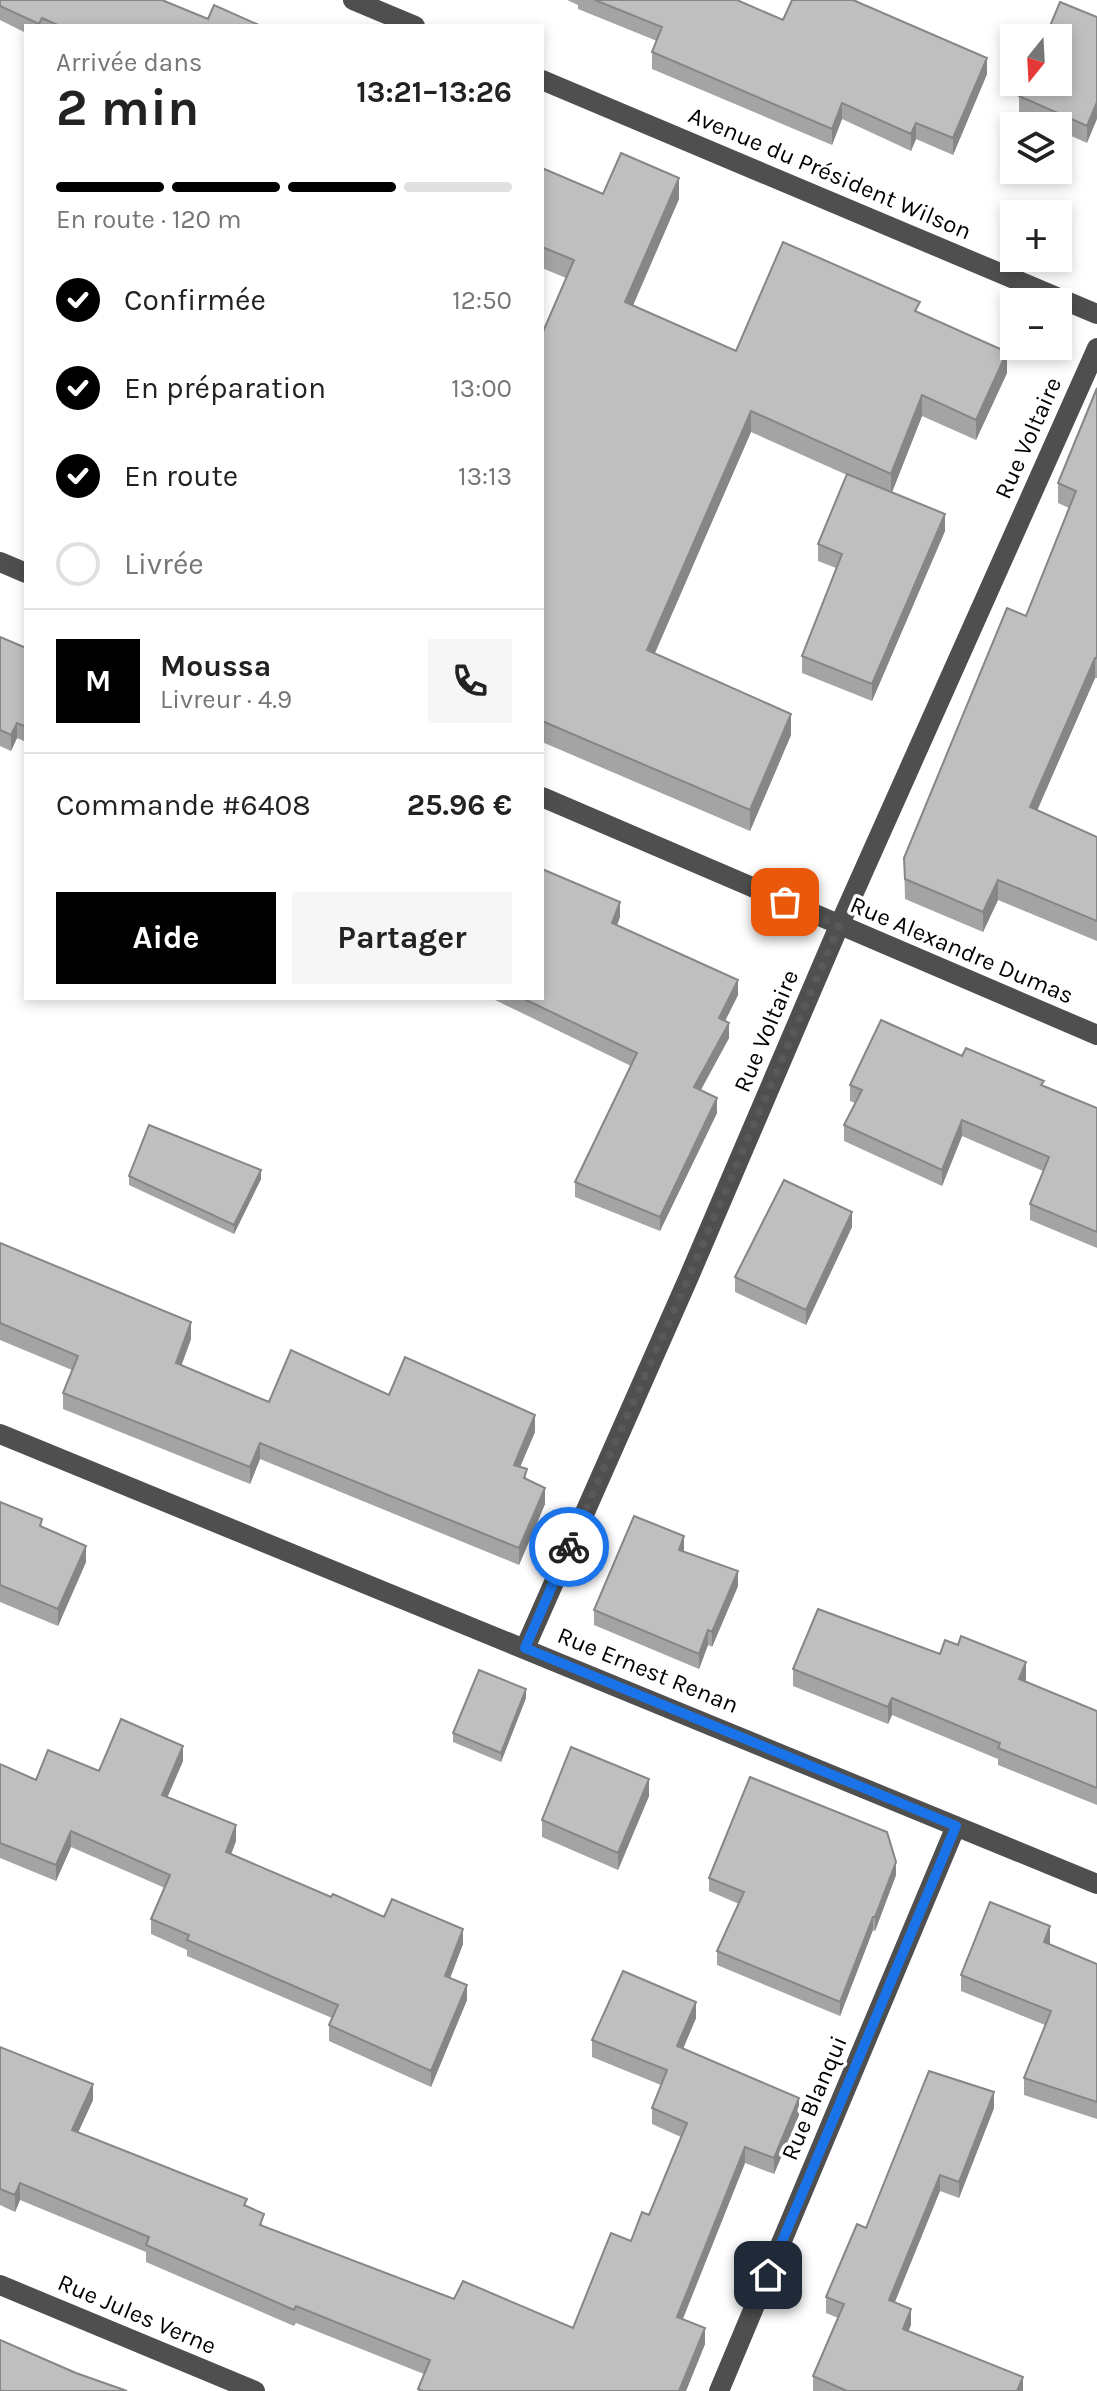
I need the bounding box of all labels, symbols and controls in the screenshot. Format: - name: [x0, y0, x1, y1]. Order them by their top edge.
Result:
- north arrow: [1000, 24, 1072, 96]
- map controls: [1000, 24, 1072, 360]
- text: Arrivée dans: [56, 47, 203, 78]
- text: 13:21–13:26: [356, 74, 512, 110]
- text: 2 min: [56, 77, 199, 138]
- street label: Avenue du Président Wilson: [684, 101, 976, 245]
- button: layers: [1000, 112, 1072, 184]
- button: +: [1000, 200, 1072, 272]
- text: En route · 120 m: [56, 204, 242, 235]
- icon: check: [56, 278, 100, 322]
- text: Confirmée: [124, 282, 266, 318]
- text: 12:50: [452, 285, 512, 316]
- button: −: [1000, 288, 1072, 360]
- icon: check: [56, 366, 100, 410]
- text: En préparation: [124, 370, 326, 406]
- text: 13:00: [451, 373, 512, 404]
- street label: Rue Voltaire: [989, 373, 1067, 503]
- icon: check: [56, 454, 100, 498]
- text: En route: [124, 458, 238, 494]
- text: 13:13: [458, 461, 512, 492]
- text: Livrée: [124, 546, 204, 582]
- button: phone: [428, 639, 512, 723]
- text: Moussa: [160, 648, 271, 684]
- text: M: [85, 663, 111, 699]
- text: Livreur · 4.9: [160, 684, 292, 715]
- text: Commande #6408: [56, 787, 311, 823]
- text: 25.96 €: [407, 787, 512, 823]
- pin: [751, 868, 819, 936]
- icon: bag: [763, 880, 807, 924]
- street label: Rue Alexandre Dumas: [846, 890, 1078, 1010]
- button: Aide: [56, 892, 276, 984]
- button: Partager: [292, 892, 512, 984]
- street label: Rue Voltaire: [728, 966, 804, 1096]
- courier: [529, 1507, 609, 1587]
- icon: bike: [547, 1525, 591, 1569]
- street label: Rue Ernest Renan: [553, 1621, 743, 1719]
- street label: Rue Blanqui: [775, 2032, 853, 2164]
- pin: [734, 2241, 802, 2309]
- icon: home: [746, 2253, 790, 2297]
- street label: Rue Jules Verne: [54, 2268, 220, 2360]

